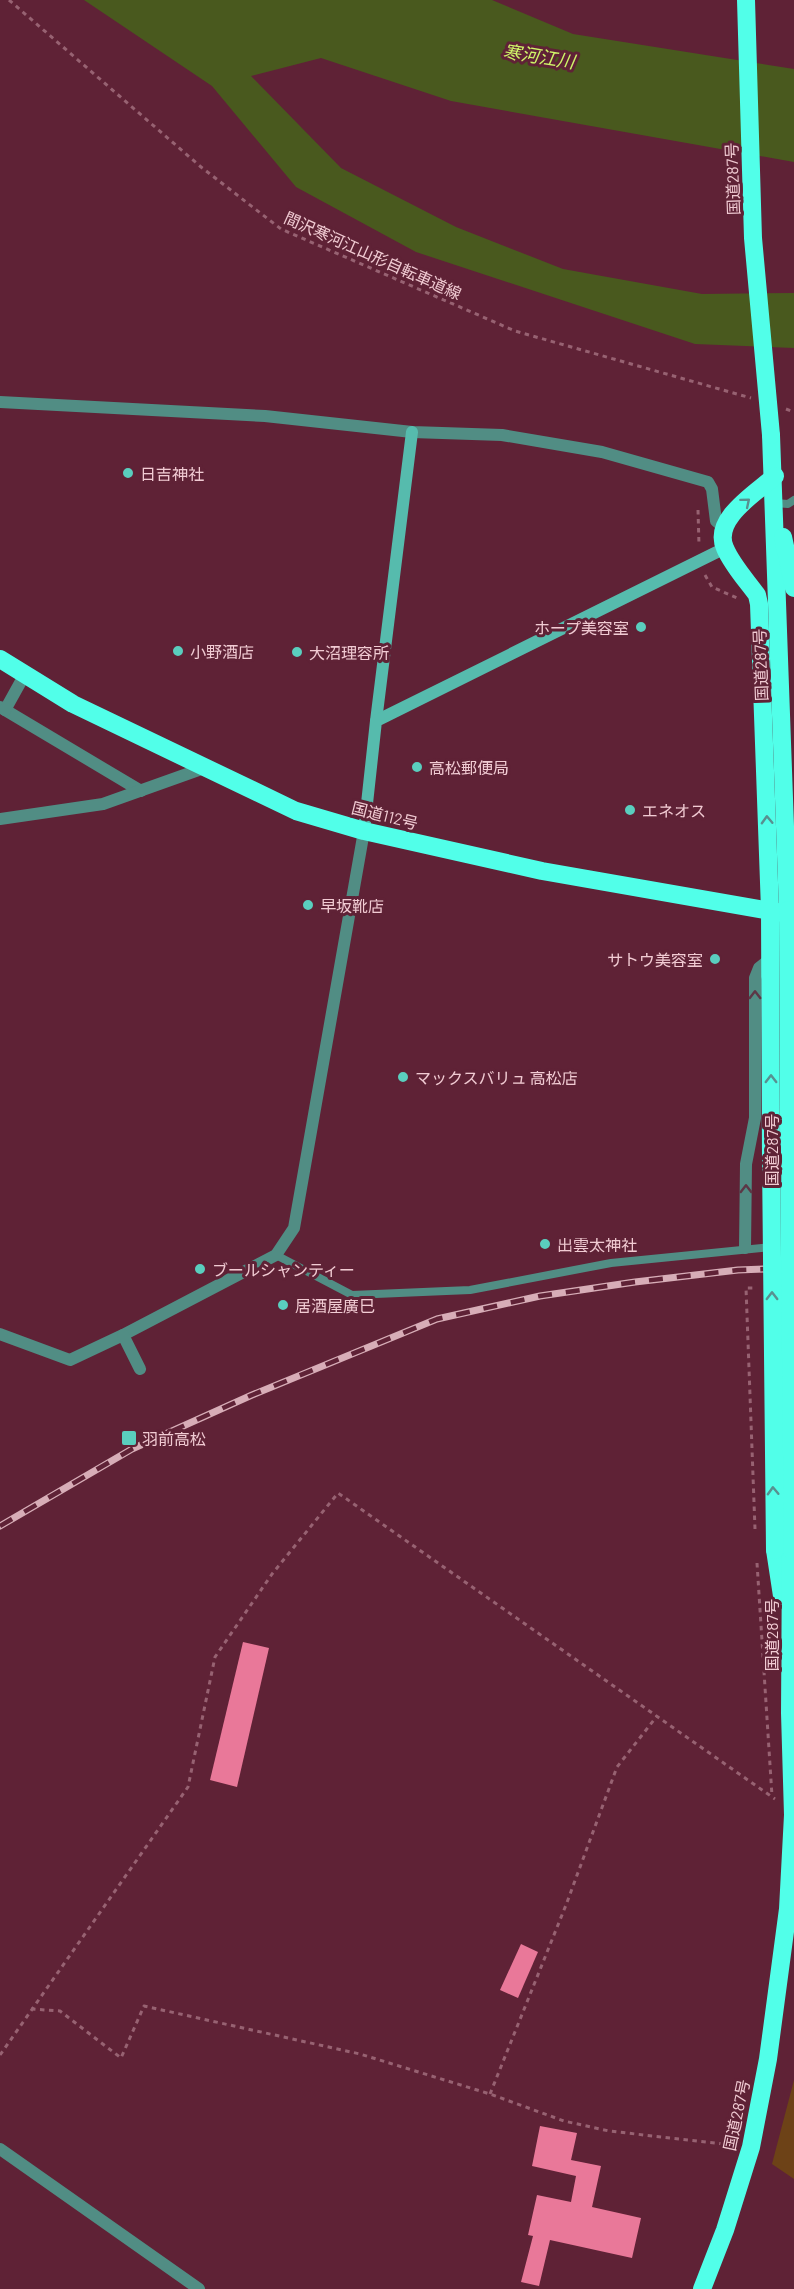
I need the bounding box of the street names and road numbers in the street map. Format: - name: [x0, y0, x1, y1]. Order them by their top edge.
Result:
- street label: 国道287号: [721, 142, 743, 216]
- street label: 間沢寒河江山形自転車道線: [281, 207, 465, 303]
- street label: 国道287号: [749, 628, 771, 702]
- street label: 国道112号: [350, 798, 420, 832]
- street label: 国道287号: [762, 1114, 781, 1186]
- street label: 国道287号: [762, 1599, 781, 1671]
- street label: 国道287号: [719, 2078, 753, 2152]

